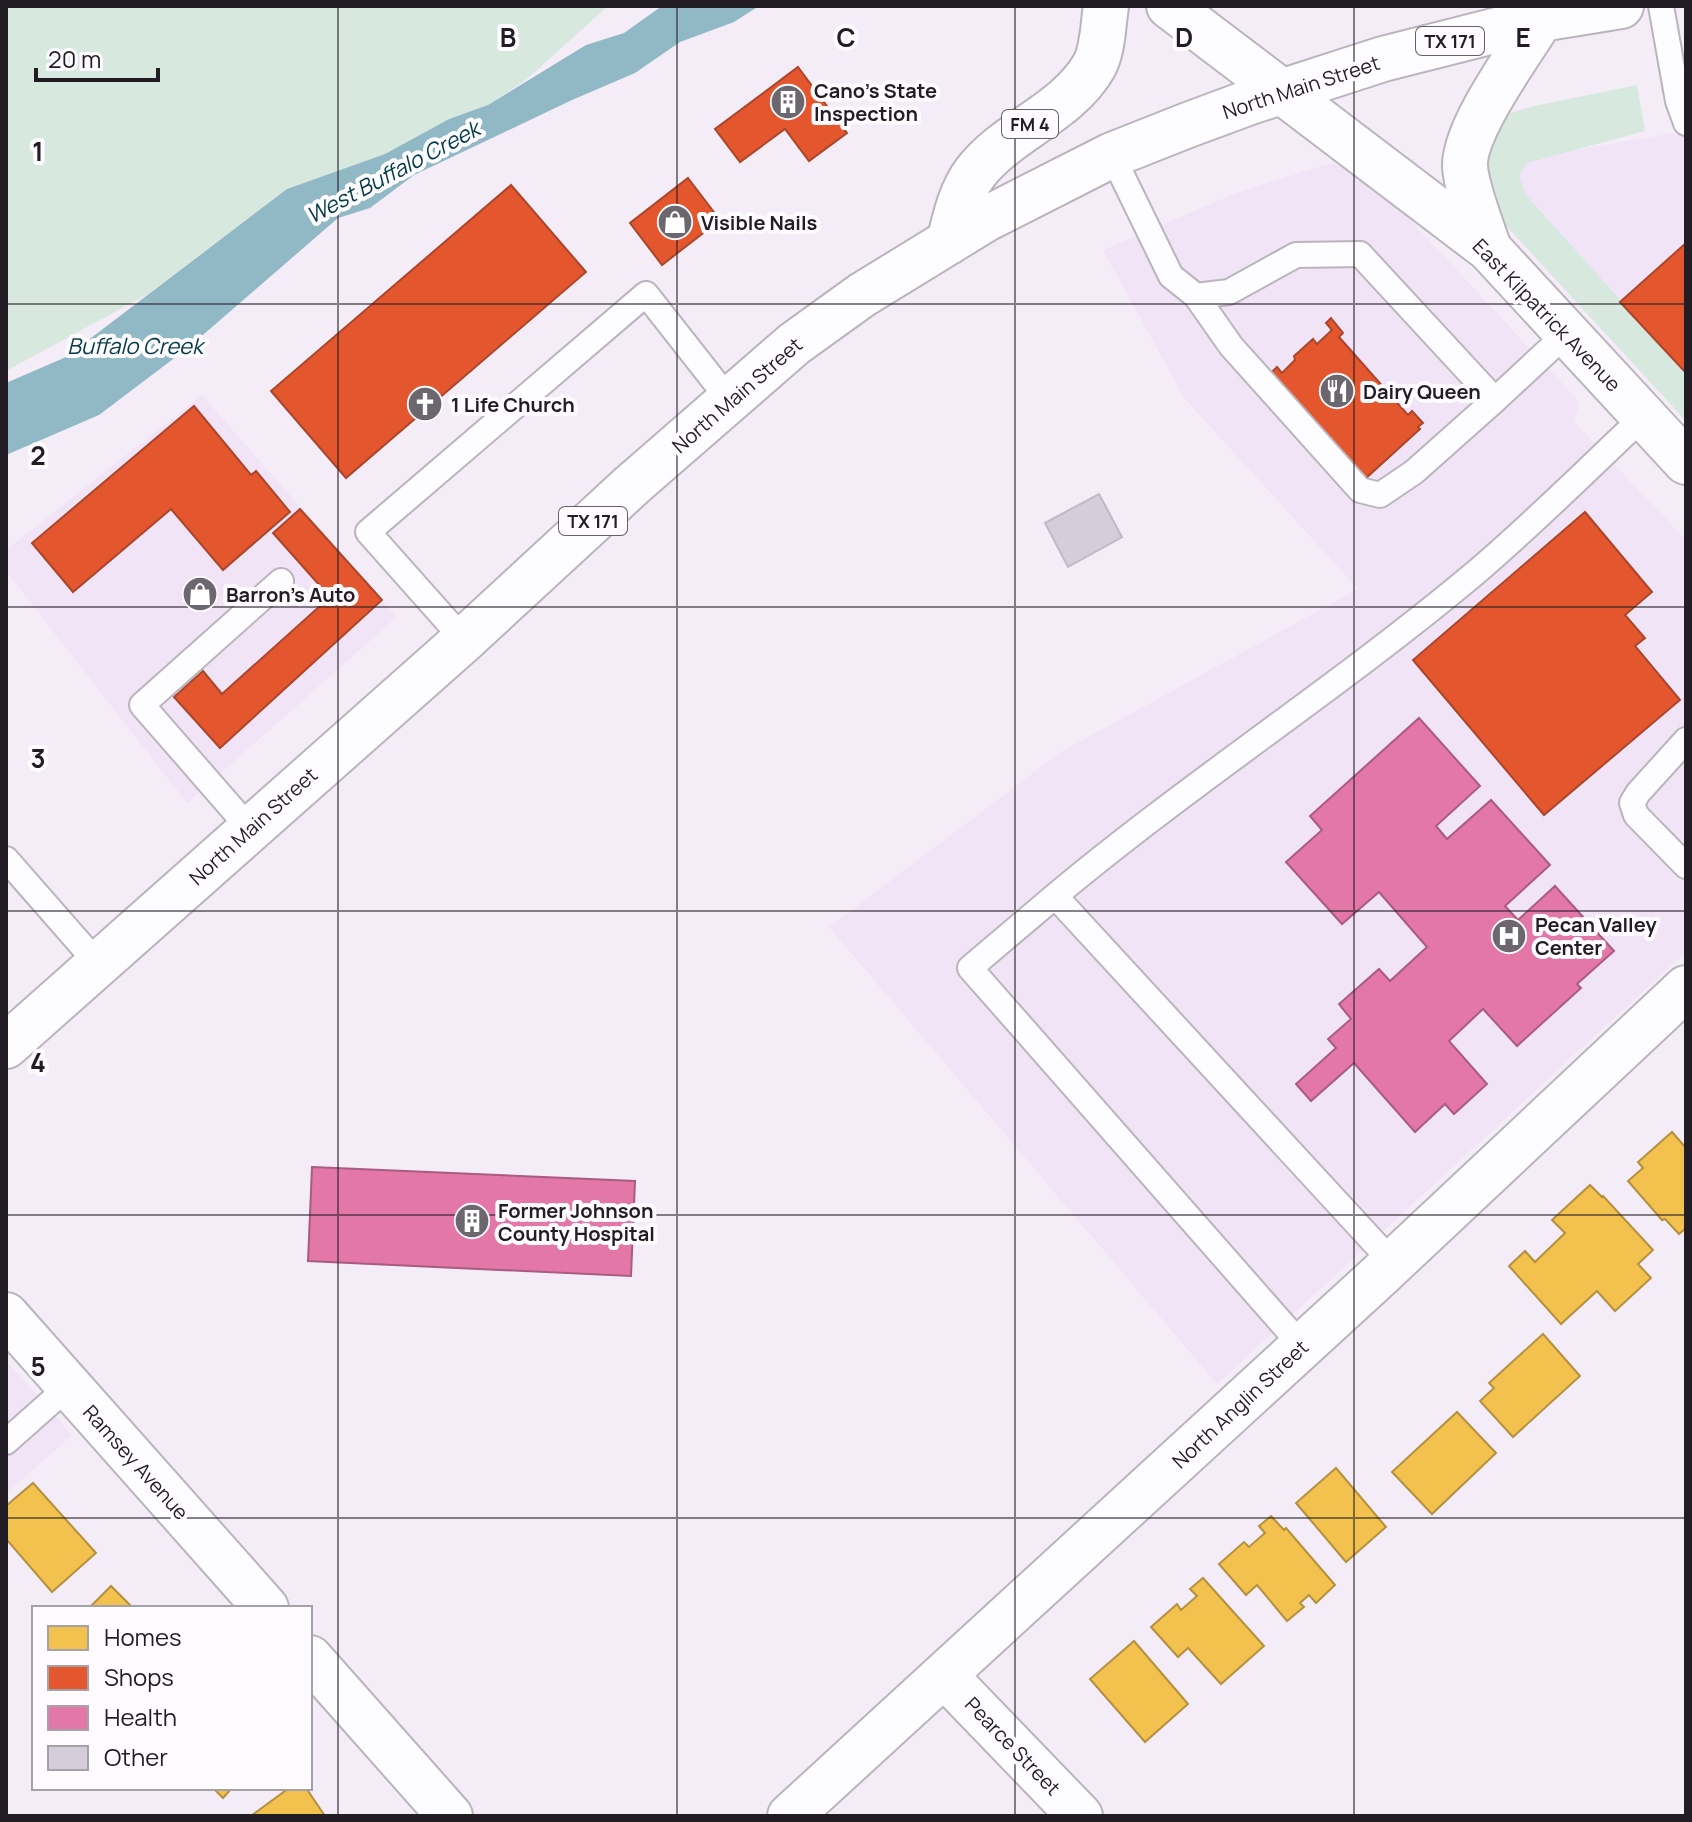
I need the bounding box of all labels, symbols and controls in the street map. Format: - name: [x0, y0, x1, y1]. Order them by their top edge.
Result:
- text: B: [500, 19, 516, 55]
- text: C: [836, 19, 856, 55]
- text: D: [1175, 19, 1193, 55]
- text: E: [1515, 19, 1531, 55]
- road number: TX 171: [1416, 27, 1484, 55]
- scale bar: [36, 32, 158, 82]
- text: 20 m: [48, 42, 101, 75]
- street label: North Main Street: [1219, 49, 1383, 125]
- place label: Cano's State Inspection: [814, 77, 937, 127]
- building icon: Cano's State Inspection: [769, 83, 807, 121]
- road number: FM 4: [1002, 110, 1058, 138]
- water label: West Buffalo Creek: [301, 112, 488, 230]
- text: 1: [32, 133, 44, 169]
- shop icon: Visible Nails: [656, 203, 694, 241]
- place label: Visible Nails: [701, 209, 818, 236]
- street label: East Kilpatrick Avenue: [1467, 233, 1627, 397]
- water label: Buffalo Creek: [67, 331, 206, 361]
- street label: North Main Street: [666, 331, 808, 459]
- restaurant icon: Dairy Queen: [1318, 372, 1356, 410]
- place label: Dairy Queen: [1363, 378, 1481, 405]
- church icon: 1 Life Church: [406, 385, 444, 423]
- place label: 1 Life Church: [451, 391, 575, 418]
- text: 2: [30, 437, 46, 473]
- road number: TX 171: [559, 507, 627, 535]
- shop icon: Barron's Auto: [181, 575, 219, 613]
- place label: Barron's Auto: [226, 581, 355, 608]
- text: 3: [30, 740, 46, 776]
- street label: North Main Street: [183, 761, 323, 891]
- place label: Pecan Valley Center: [1535, 911, 1658, 961]
- hospital icon: Pecan Valley Center: [1490, 917, 1528, 955]
- text: 4: [30, 1044, 46, 1080]
- place label: Former Johnson County Hospital: [498, 1197, 655, 1247]
- building icon: Former Johnson County Hospital: [453, 1202, 491, 1240]
- street label: North Anglin Street: [1166, 1334, 1314, 1474]
- text: 5: [30, 1348, 46, 1384]
- street label: Ramsey Avenue: [77, 1399, 195, 1525]
- legend: [32, 1606, 312, 1790]
- text: Homes: [104, 1620, 182, 1653]
- text: Shops: [104, 1660, 174, 1693]
- street label: Pearce Street: [959, 1691, 1067, 1801]
- text: Health: [104, 1700, 177, 1733]
- text: Other: [104, 1740, 168, 1773]

